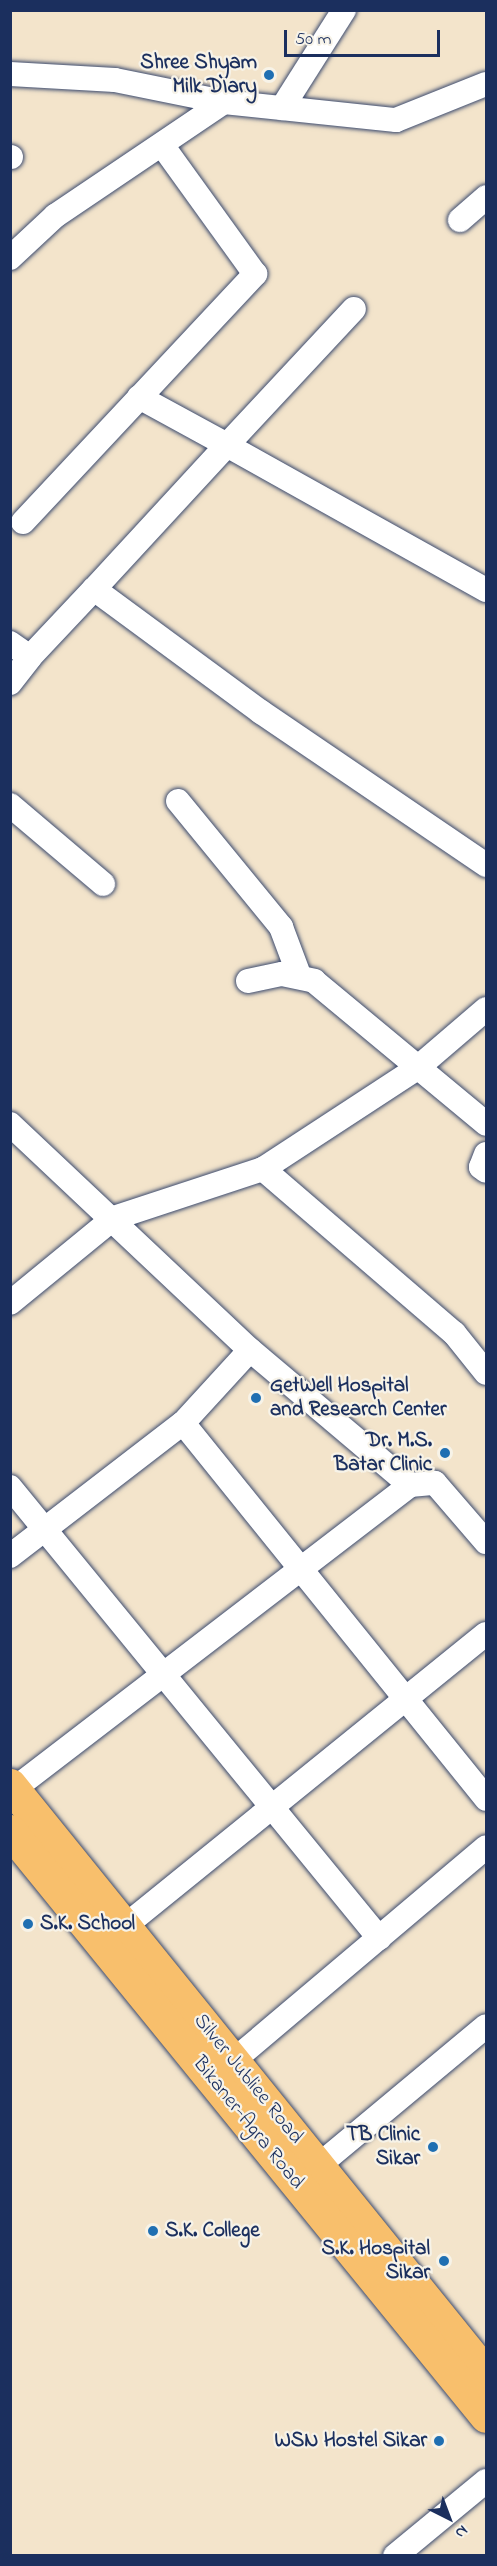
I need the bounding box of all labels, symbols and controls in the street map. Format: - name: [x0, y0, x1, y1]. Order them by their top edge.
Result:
- scale bar: [287, 18, 443, 56]
- text: 50 m: [295, 27, 332, 53]
- place label: Shree Shyam Milk DIary: [140, 50, 257, 100]
- marker: Shree Shyam Milk DIary: [262, 68, 276, 82]
- place label: GetWell Hospital and Research Center: [270, 1373, 447, 1423]
- marker: GetWell Hospital and Research Center: [247, 1389, 265, 1407]
- place label: Dr. M.S. Batar Clinic: [334, 1428, 432, 1478]
- marker: Dr. M.S. Batar Clinic: [436, 1444, 454, 1462]
- place label: S.K. School: [40, 1911, 135, 1937]
- marker: S.K. School: [21, 1917, 35, 1931]
- street label: Silver Jubliee Road: [188, 2009, 308, 2149]
- street label: Bikaner-Agra Road: [187, 2051, 309, 2195]
- place label: TB Clinic Sikar: [346, 2122, 420, 2172]
- marker: TB Clinic Sikar: [424, 2138, 442, 2156]
- place label: S.K. College: [165, 2218, 260, 2244]
- marker: S.K. College: [146, 2224, 160, 2238]
- place label: S.K. Hospital Sikar: [322, 2236, 430, 2286]
- marker: S.K. Hospital Sikar: [435, 2252, 453, 2270]
- place label: WSN Hostel Sikar: [274, 2428, 427, 2454]
- marker: WSN Hostel Sikar: [432, 2434, 446, 2448]
- north arrow: [419, 2488, 479, 2548]
- text: N: [449, 2519, 473, 2544]

